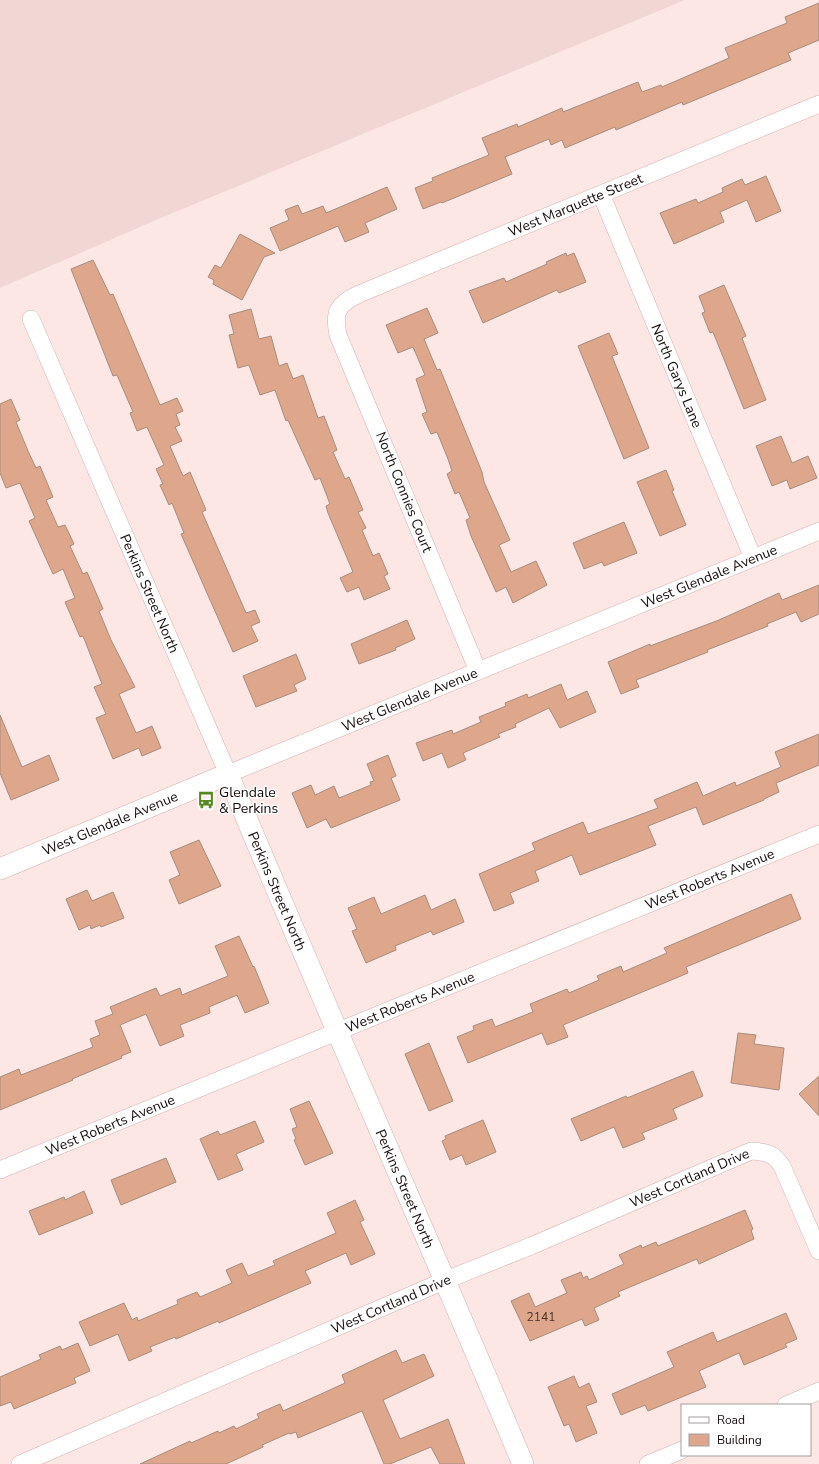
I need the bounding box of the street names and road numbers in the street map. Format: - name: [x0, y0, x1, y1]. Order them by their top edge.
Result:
- street label: West Marquette Street: [505, 168, 646, 241]
- street label: North Garys Lane: [647, 321, 707, 431]
- street label: North Connies Court: [371, 429, 437, 555]
- street label: Perkins Street North: [116, 531, 184, 656]
- street label: West Glendale Avenue: [638, 540, 780, 613]
- street label: West Glendale Avenue: [339, 663, 480, 736]
- street label: West Glendale Avenue: [39, 787, 181, 860]
- street label: Perkins Street North: [244, 829, 311, 954]
- street label: West Roberts Avenue: [642, 844, 777, 914]
- street label: West Roberts Avenue: [342, 967, 477, 1037]
- street label: West Roberts Avenue: [43, 1090, 178, 1160]
- street label: Perkins Street North: [371, 1126, 439, 1251]
- street label: West Cortland Drive: [626, 1143, 752, 1212]
- street label: West Cortland Drive: [328, 1270, 454, 1338]

